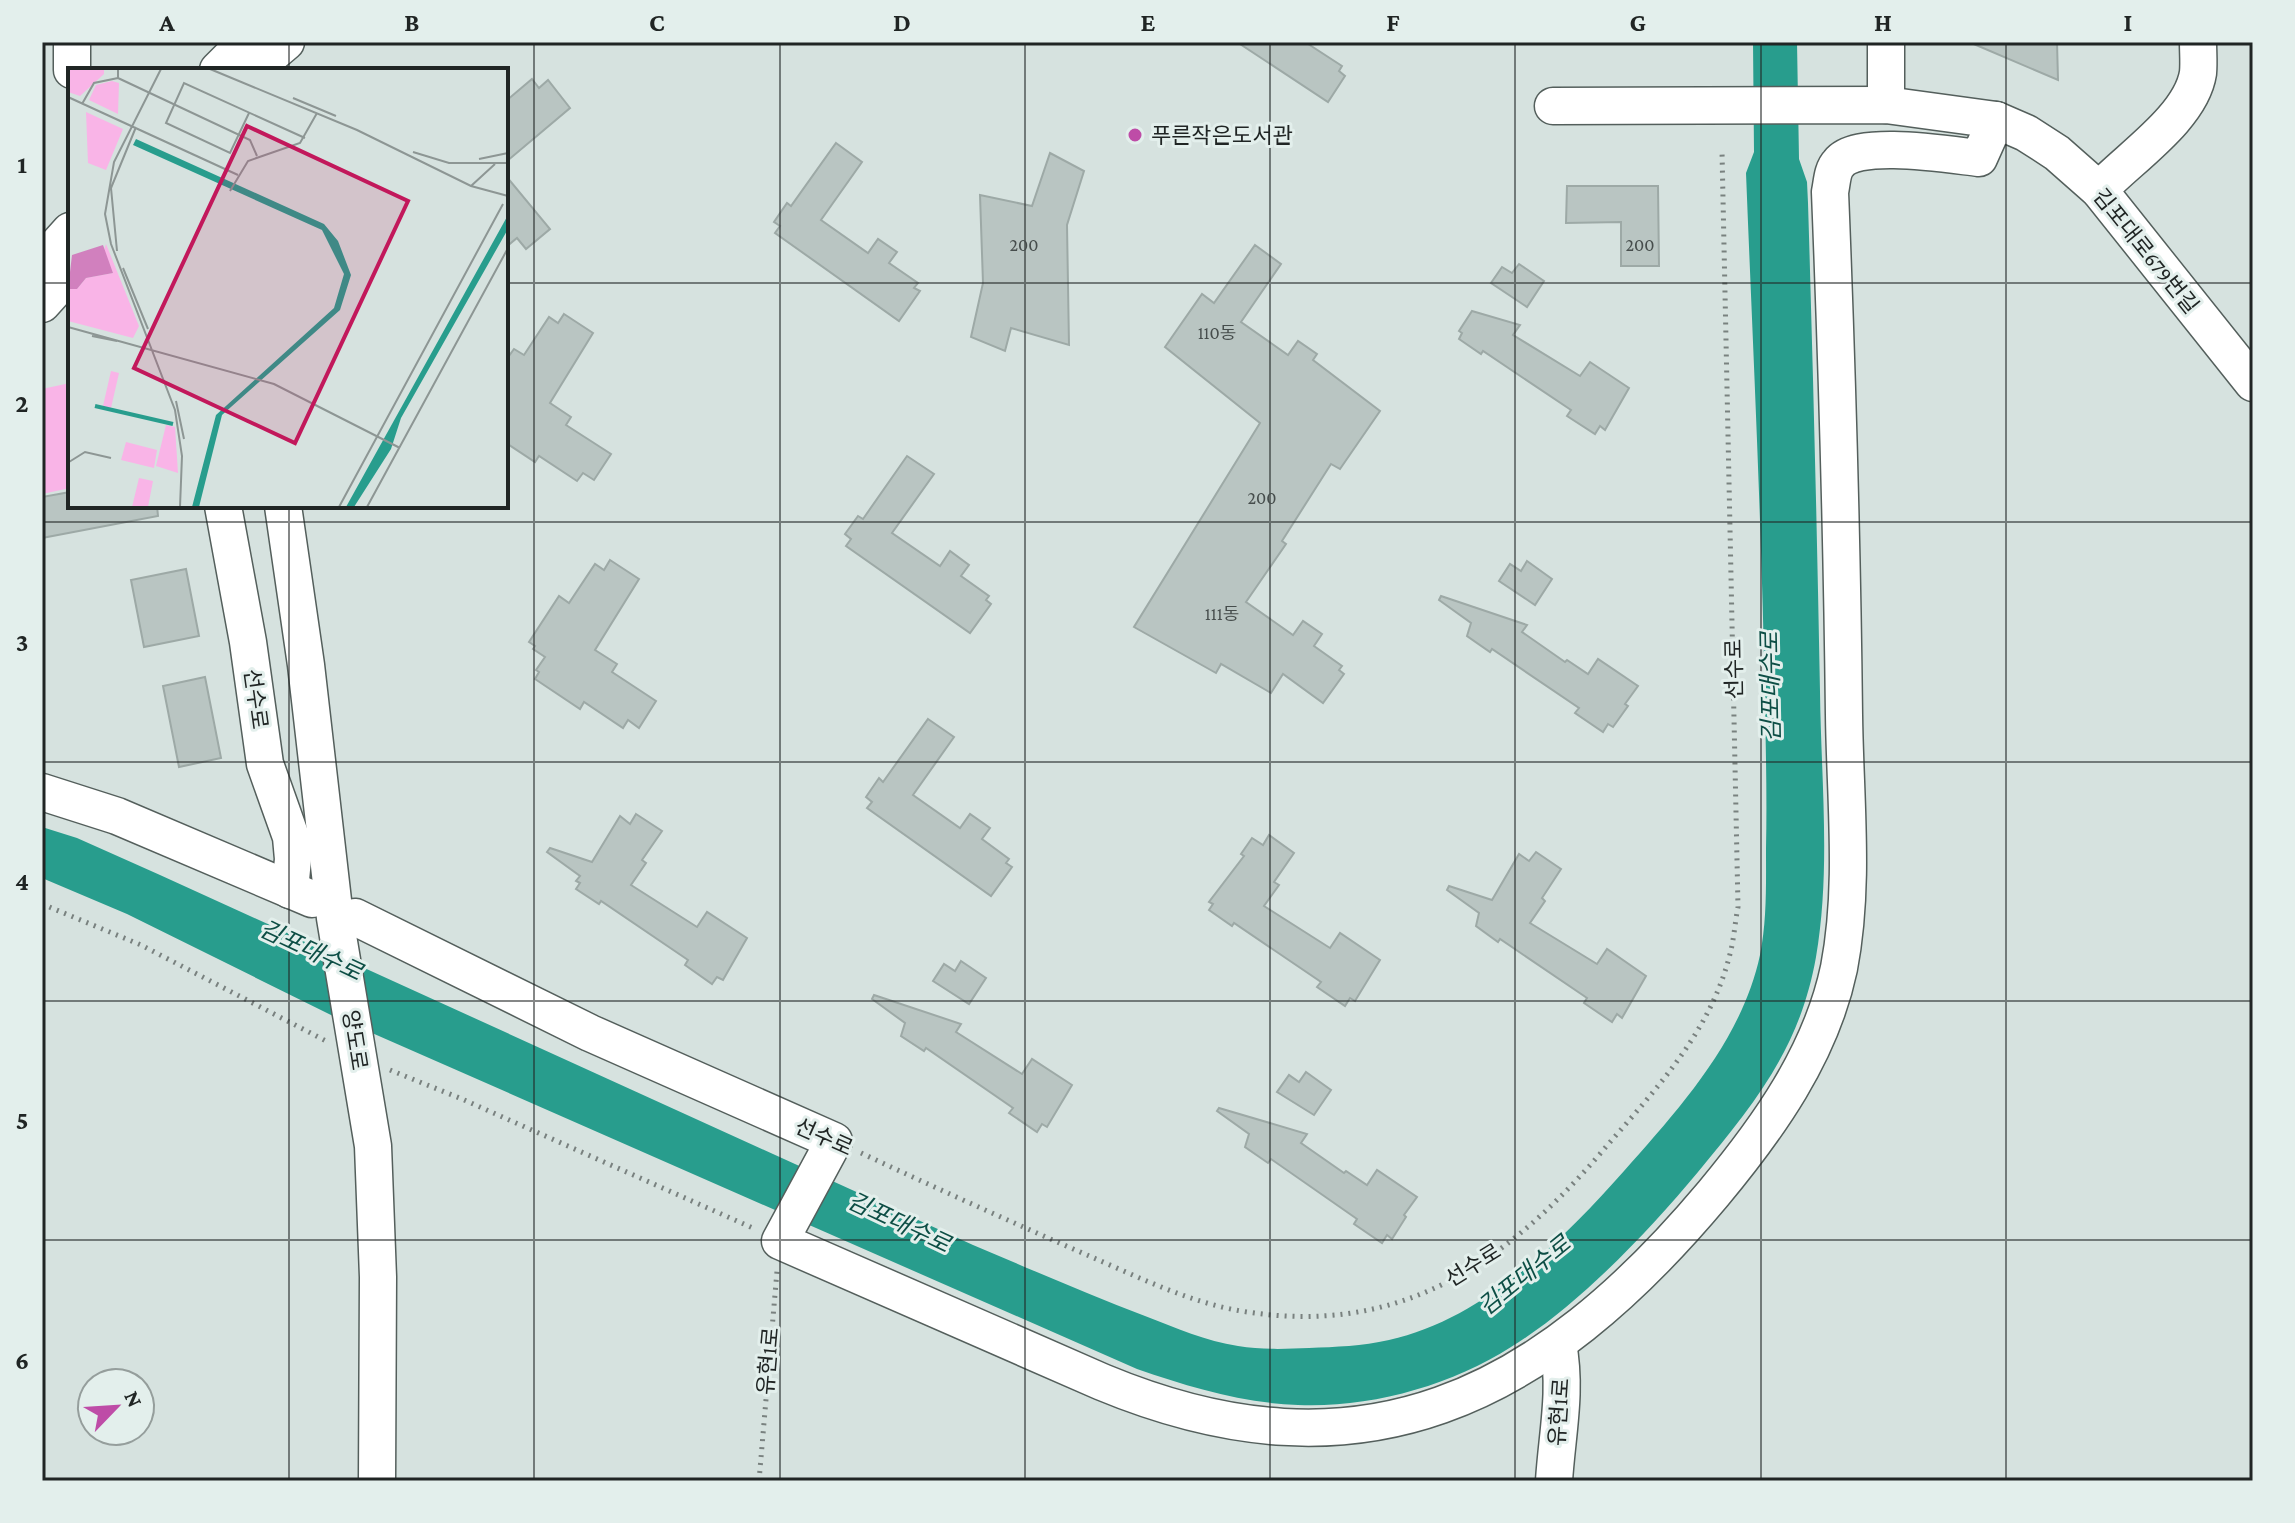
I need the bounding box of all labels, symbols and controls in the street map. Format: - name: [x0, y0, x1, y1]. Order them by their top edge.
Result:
- text: A: [158, 8, 175, 37]
- text: B: [404, 8, 420, 37]
- text: C: [649, 8, 665, 37]
- text: D: [893, 8, 911, 37]
- text: E: [1141, 8, 1156, 37]
- text: F: [1386, 8, 1400, 37]
- text: G: [1630, 8, 1646, 37]
- text: H: [1874, 8, 1892, 37]
- text: I: [2124, 8, 2132, 37]
- inset map: [68, 68, 508, 508]
- place label: 푸른작은도서관: [1151, 123, 1293, 148]
- marker: 푸른작은도서관: [1126, 126, 1144, 144]
- text: 1: [17, 150, 27, 179]
- street label: 김포대로679번길: [2088, 184, 2204, 318]
- house number: 200: [1010, 235, 1038, 255]
- house number: 200: [1626, 235, 1654, 255]
- house number: 110동: [1198, 323, 1236, 343]
- text: 2: [15, 389, 29, 418]
- house number: 200: [1248, 488, 1276, 508]
- house number: 111동: [1205, 604, 1239, 624]
- text: 3: [16, 628, 28, 657]
- water label: 김포대수로: [1756, 631, 1784, 742]
- street label: 선수로: [1721, 638, 1747, 700]
- street label: 선수로: [239, 667, 273, 731]
- text: 4: [15, 867, 29, 896]
- water label: 김포대수로: [255, 914, 368, 986]
- street label: 양도로: [338, 1008, 372, 1072]
- text: 5: [16, 1106, 28, 1135]
- street label: 선수로: [791, 1113, 857, 1161]
- water label: 김포대수로: [843, 1186, 956, 1258]
- water label: 김포대수로: [1473, 1229, 1576, 1320]
- street label: 선수로: [1441, 1238, 1505, 1292]
- street label: 유현1로: [753, 1326, 783, 1396]
- text: 6: [15, 1346, 29, 1375]
- north arrow: [76, 1367, 156, 1447]
- street label: 유현1로: [1544, 1377, 1574, 1447]
- text: N: [119, 1387, 148, 1411]

